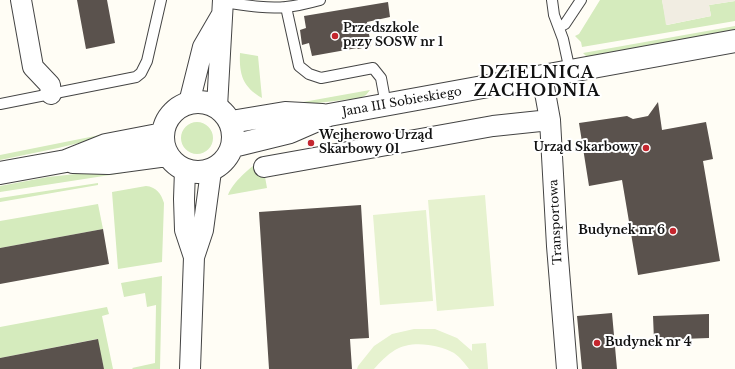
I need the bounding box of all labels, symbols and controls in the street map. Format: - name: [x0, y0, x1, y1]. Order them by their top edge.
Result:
- place label: Przedszkole przy SOSW nr 1: [343, 22, 443, 50]
- marker: Przedszkole przy SOSW nr 1: [330, 31, 340, 41]
- district label: DZIELNICA ZACHODNIA: [474, 63, 600, 101]
- street label: Jana III Sobieskiego: [341, 84, 463, 120]
- place label: Wejherowo Urząd Skarbowy 01: [319, 129, 433, 157]
- marker: Wejherowo Urząd Skarbowy 01: [306, 138, 316, 148]
- place label: Urząd Skarbowy: [534, 141, 638, 155]
- marker: Urząd Skarbowy: [641, 143, 651, 153]
- street label: Transportowa: [547, 179, 565, 265]
- place label: Budynek nr 6: [578, 224, 665, 238]
- marker: Budynek nr 6: [668, 226, 678, 236]
- place label: Budynek nr 4: [605, 336, 692, 350]
- marker: Budynek nr 4: [592, 338, 602, 348]

